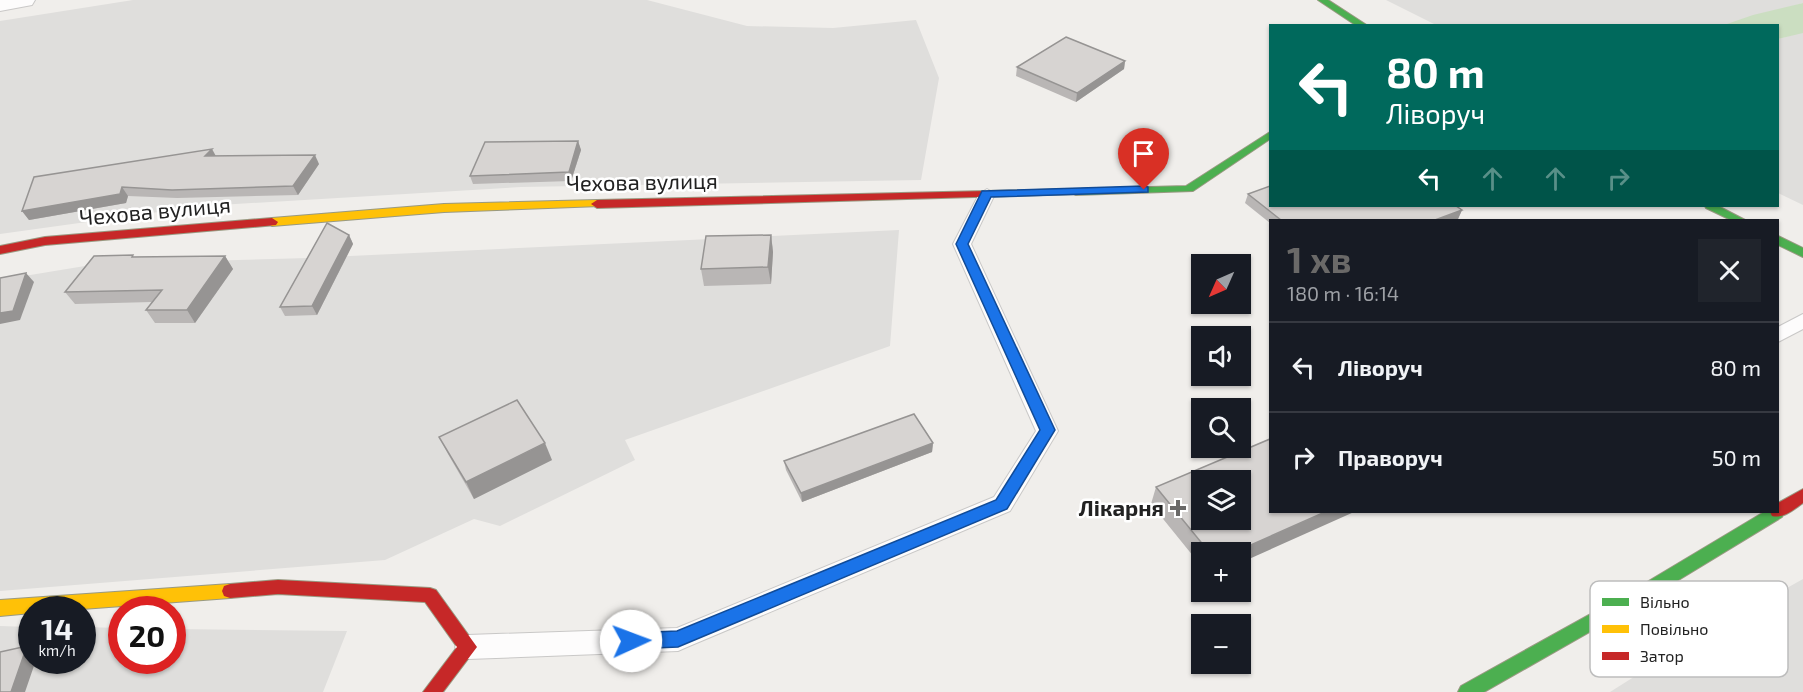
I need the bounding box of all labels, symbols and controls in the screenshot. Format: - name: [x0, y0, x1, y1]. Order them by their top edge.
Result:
- text: 80 m: [1386, 46, 1485, 96]
- icon: left: [1287, 48, 1365, 126]
- text: Ліворуч: [1386, 97, 1485, 129]
- pin: [1118, 128, 1169, 190]
- icon: arrive: [1127, 137, 1160, 170]
- icon: left: [1413, 162, 1446, 195]
- icon: ahead: [1476, 162, 1509, 195]
- icon: ahead: [1539, 162, 1572, 195]
- icon: right: [1602, 162, 1635, 195]
- street label: Чехова вулиця: [566, 167, 718, 196]
- street label: Чехова вулиця: [78, 190, 232, 231]
- text: 1 хв: [1287, 237, 1351, 280]
- button: close: [1698, 239, 1761, 302]
- north arrow: [1191, 254, 1251, 314]
- map controls: [1191, 254, 1251, 674]
- text: 180 m · 16:14: [1287, 281, 1399, 305]
- button: sound: [1191, 326, 1251, 386]
- icon: left: [1287, 351, 1320, 384]
- text: Ліворуч: [1338, 354, 1423, 380]
- text: 80 m: [1710, 354, 1761, 380]
- button: search: [1191, 398, 1251, 458]
- icon: right: [1287, 441, 1320, 474]
- text: Праворуч: [1338, 444, 1443, 470]
- text: 50 m: [1712, 444, 1761, 470]
- button: layers: [1191, 470, 1251, 530]
- place label: Лікарня: [1079, 494, 1164, 520]
- marker: Лікарня: [1169, 499, 1187, 517]
- button: +: [1191, 542, 1251, 602]
- legend: [1590, 581, 1788, 677]
- text: Вільно: [1640, 592, 1690, 611]
- speed limit sign: 20: [108, 596, 186, 674]
- position arrow: [599, 609, 663, 673]
- text: 14: [41, 610, 73, 646]
- button: −: [1191, 614, 1251, 674]
- text: Повільно: [1640, 619, 1708, 638]
- text: km/h: [38, 641, 76, 659]
- text: Затор: [1640, 646, 1684, 665]

